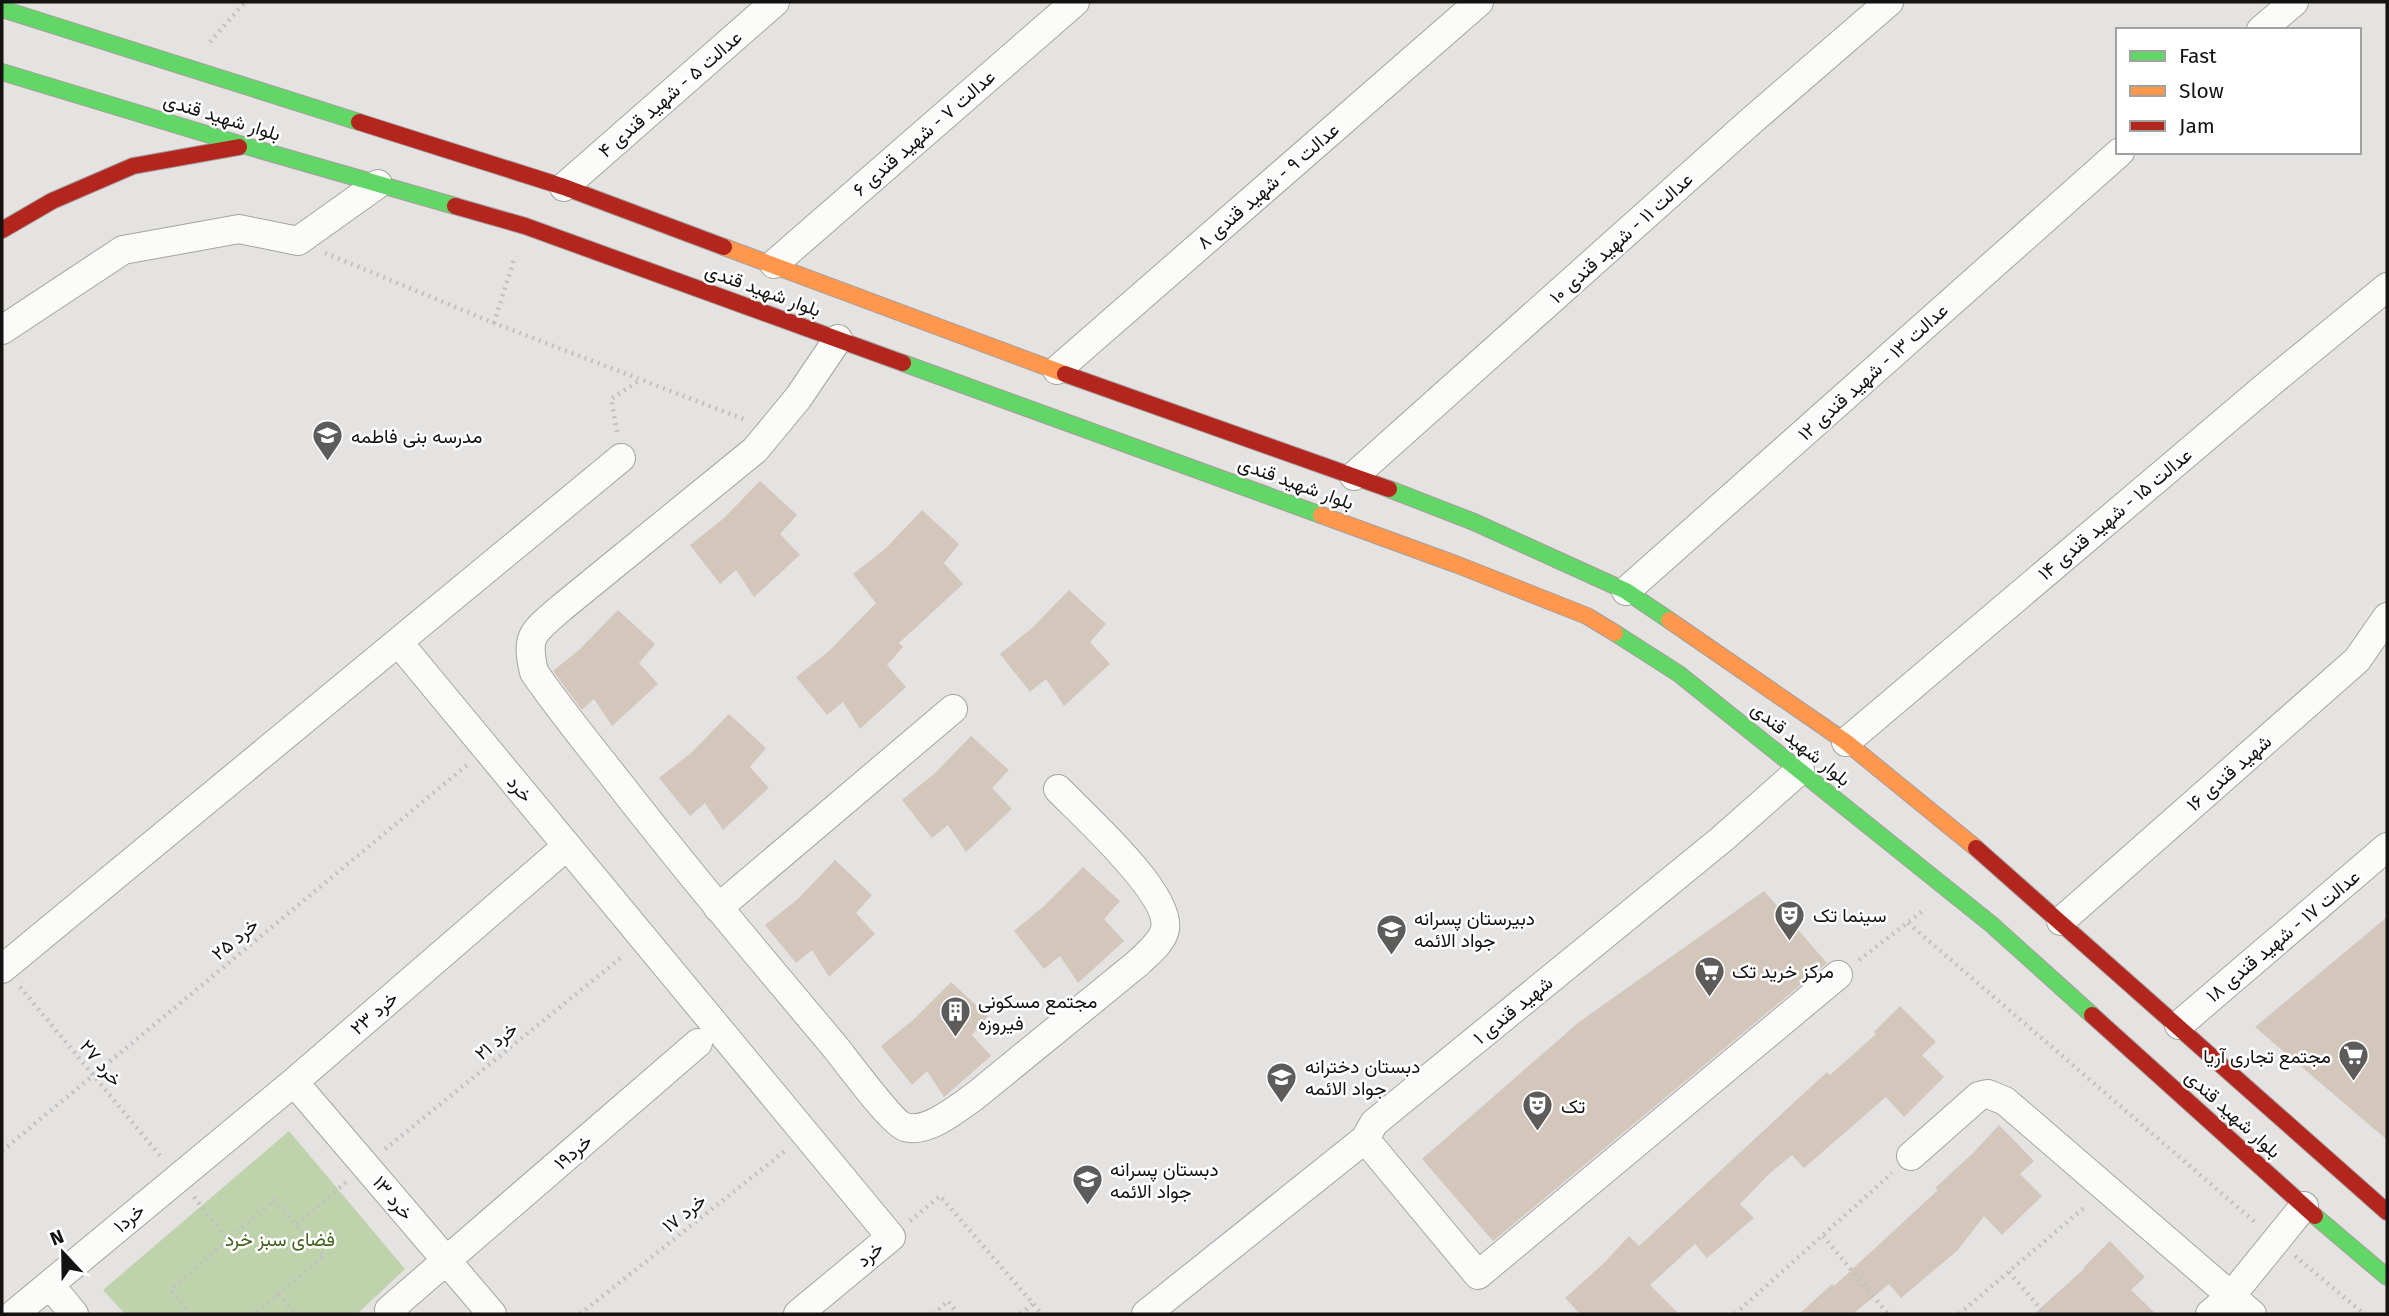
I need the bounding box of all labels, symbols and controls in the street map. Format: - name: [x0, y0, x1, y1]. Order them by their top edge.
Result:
- street label: عدالت ۵ - شهید قندی ۴: [594, 25, 746, 163]
- legend: [2116, 28, 2361, 154]
- text: Fast: [2179, 43, 2217, 69]
- street label: عدالت ۷ - شهید قندی ۶: [848, 65, 1000, 201]
- text: Slow: [2179, 78, 2224, 104]
- street label: بلوار شهید قندی: [161, 88, 283, 146]
- text: Jam: [2179, 113, 2215, 139]
- street label: عدالت ۹ - شهید قندی ۸: [1192, 118, 1344, 254]
- street label: عدالت ۱۱ - شهید قندی ۱۰: [1545, 168, 1697, 308]
- street label: بلوار شهید قندی: [702, 258, 824, 322]
- street label: عدالت ۱۳ - شهید قندی ۱۲: [1793, 299, 1953, 445]
- school or university icon: مدرسه بنی فاطمه: [311, 419, 345, 463]
- place label: مدرسه بنی فاطمه: [351, 425, 482, 448]
- street label: عدالت ۱۵ - شهید قندی ۱۴: [2033, 443, 2197, 585]
- street label: بلوار شهید قندی: [1235, 451, 1357, 515]
- street label: بلوار شهید قندی: [1747, 697, 1855, 791]
- street label: شهید قندی ۱۶: [2182, 730, 2276, 816]
- street label: خرد: [502, 771, 538, 807]
- street label: عدالت ۱۷ - شهید قندی ۱۸: [2201, 865, 2365, 1007]
- theatre icon: سینما تک: [1773, 898, 1807, 942]
- place label: سینما تک: [1813, 904, 1886, 927]
- place label: دبیرستان پسرانه جواد الائمه: [1414, 907, 1535, 952]
- school or university icon: دبیرستان پسرانه جواد الائمه: [1374, 912, 1408, 956]
- street label: خرد ۲۵: [207, 913, 263, 965]
- supermarket icon: مرکز خرید تک: [1692, 954, 1726, 998]
- place label: مرکز خرید تک: [1732, 960, 1834, 983]
- street label: شهيد قندی ۱: [1469, 971, 1557, 1049]
- street label: خرد ۲۳: [346, 986, 402, 1040]
- place label: مجتمع مسکونی فیروزه: [978, 990, 1097, 1035]
- building icon: مجتمع مسکونی فیروزه: [938, 995, 972, 1039]
- street label: خرد ۲۱: [470, 1017, 522, 1065]
- street label: خرد ۲۷: [75, 1035, 127, 1091]
- supermarket icon: مجتمع تجاری آریا: [2337, 1039, 2371, 1083]
- place label: مجتمع تجاری آریا: [2203, 1045, 2331, 1070]
- place label: دبستان دخترانه جواد الائمه: [1305, 1055, 1420, 1100]
- school or university icon: دبستان دخترانه جواد الائمه: [1265, 1060, 1299, 1104]
- street label: بلوار شهید قندی: [2180, 1065, 2286, 1163]
- theatre icon: تک: [1521, 1089, 1555, 1133]
- place label: تک: [1561, 1095, 1585, 1118]
- street label: خرد۱۹: [549, 1129, 597, 1175]
- place label: دبستان پسرانه جواد الائمه: [1110, 1158, 1219, 1203]
- school or university icon: دبستان پسرانه جواد الائمه: [1070, 1163, 1104, 1207]
- street label: خرد ۱۳: [368, 1171, 418, 1225]
- street label: خرد ۱۷: [658, 1189, 710, 1237]
- street label: خرد۱: [109, 1199, 149, 1237]
- north arrow: [28, 1218, 98, 1288]
- text: N: [47, 1225, 67, 1251]
- park label: فضای سبز خرد: [225, 1228, 335, 1251]
- street label: خرد: [852, 1236, 888, 1272]

